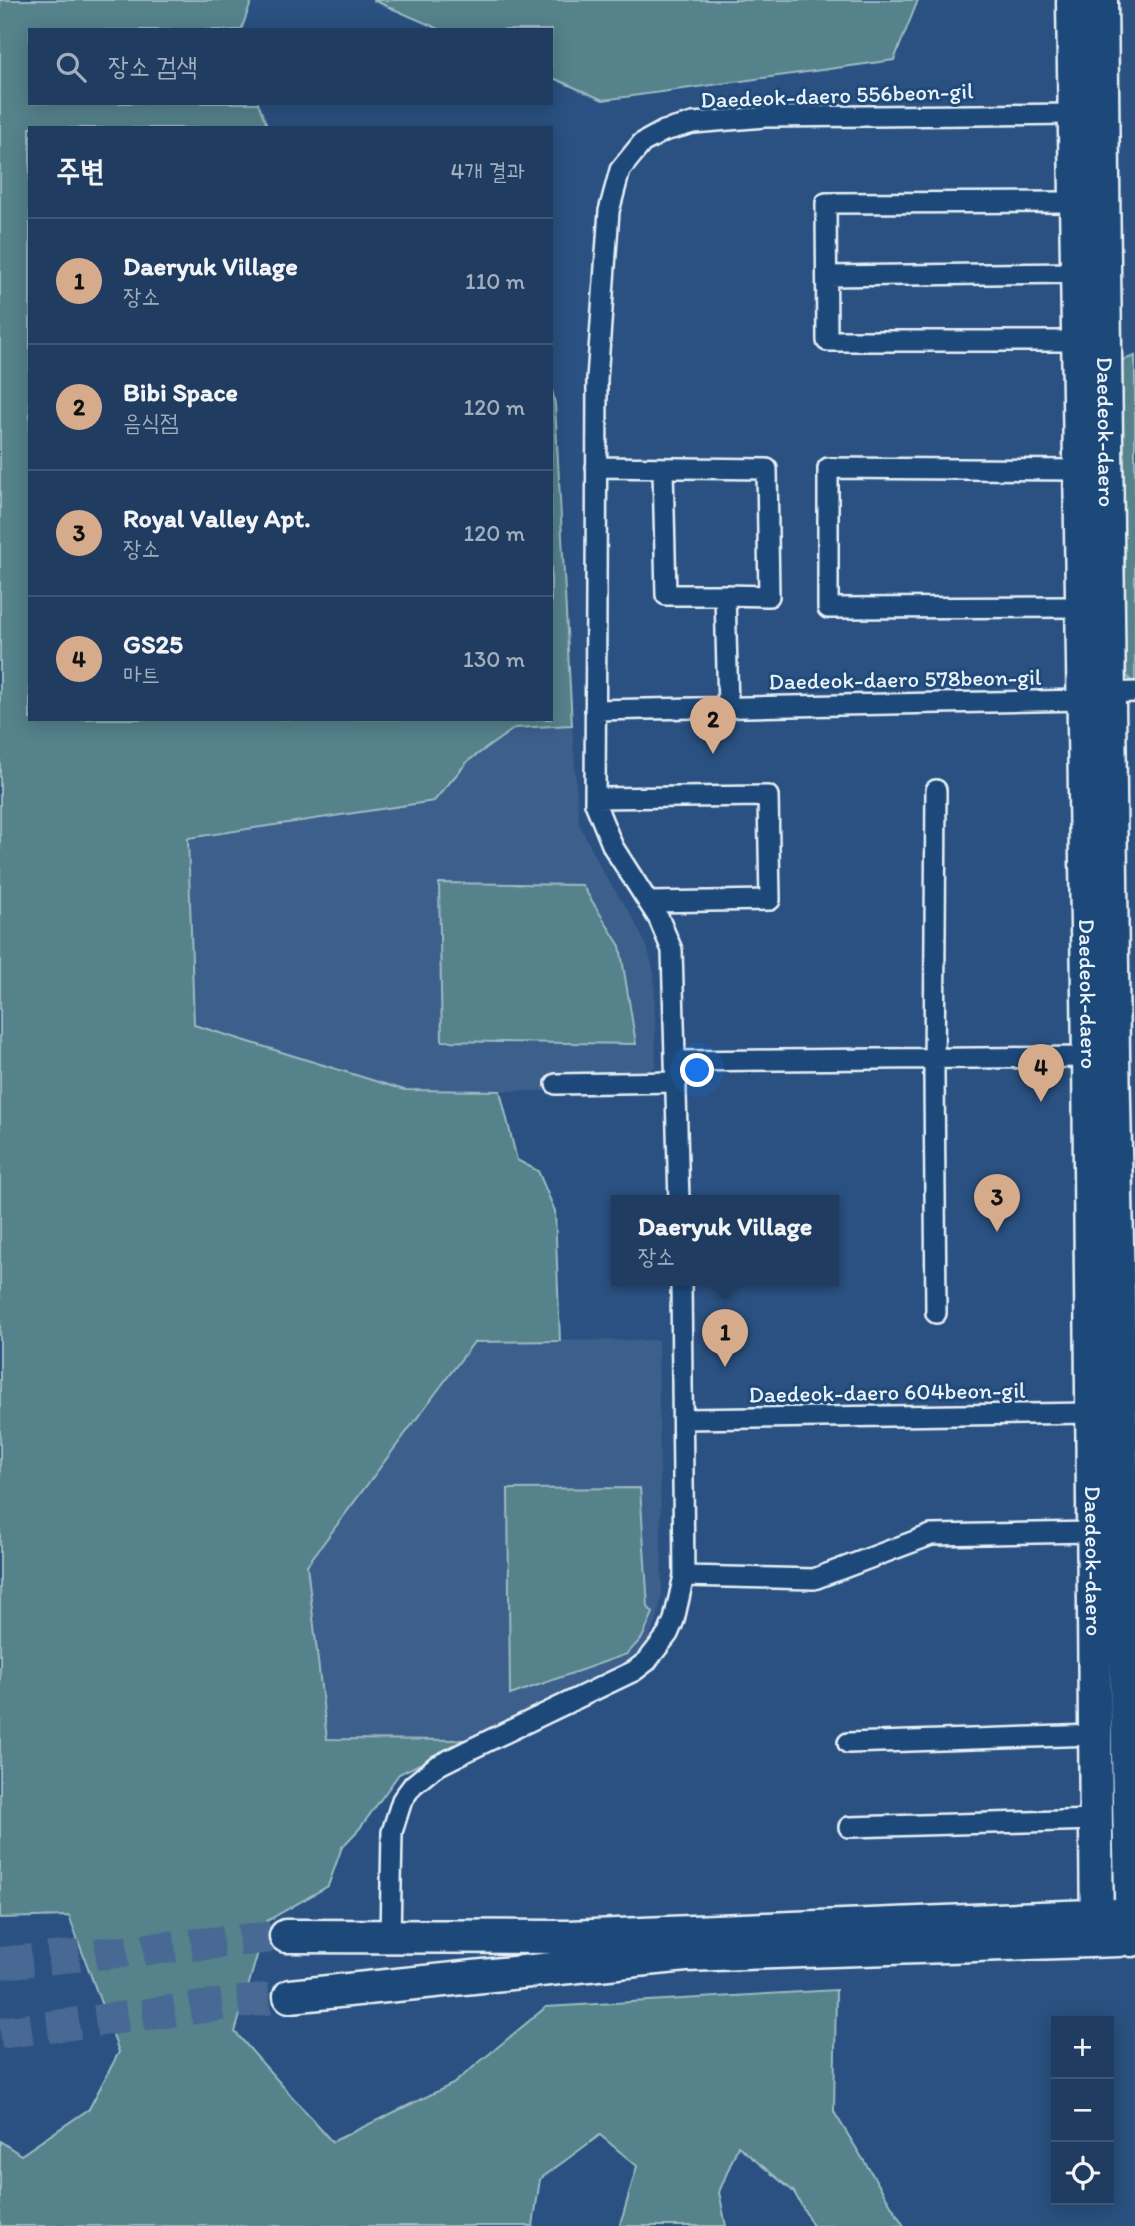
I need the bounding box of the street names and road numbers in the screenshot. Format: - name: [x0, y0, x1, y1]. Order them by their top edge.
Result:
- street label: Daedeok-daero 556beon-gil: [700, 76, 974, 114]
- street label: Daedeok-daero: [1091, 357, 1121, 507]
- street label: Daedeok-daero 578beon-gil: [768, 663, 1042, 695]
- street label: Daedeok-daero: [1073, 918, 1103, 1069]
- street label: Daedeok-daero 604beon-gil: [748, 1376, 1026, 1408]
- street label: Daedeok-daero: [1079, 1485, 1108, 1636]

